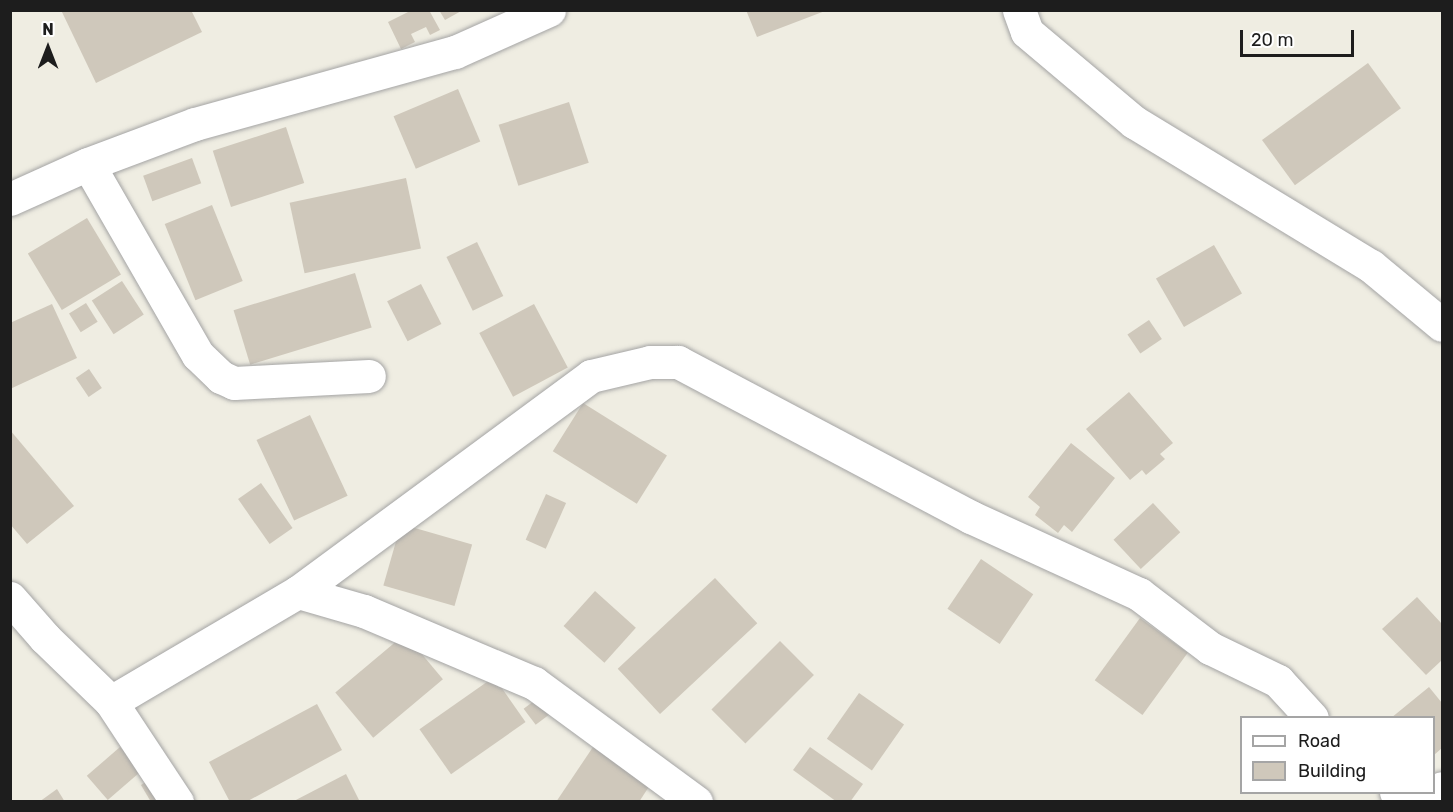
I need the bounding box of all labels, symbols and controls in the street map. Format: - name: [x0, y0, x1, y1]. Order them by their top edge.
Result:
- north arrow: [18, 18, 78, 78]
- scale bar: [1243, 18, 1357, 56]
- text: N: [42, 20, 54, 39]
- text: 20 m: [1251, 29, 1293, 51]
- legend: [1240, 716, 1435, 794]
- text: Road: [1298, 730, 1341, 752]
- text: Building: [1298, 760, 1366, 782]

